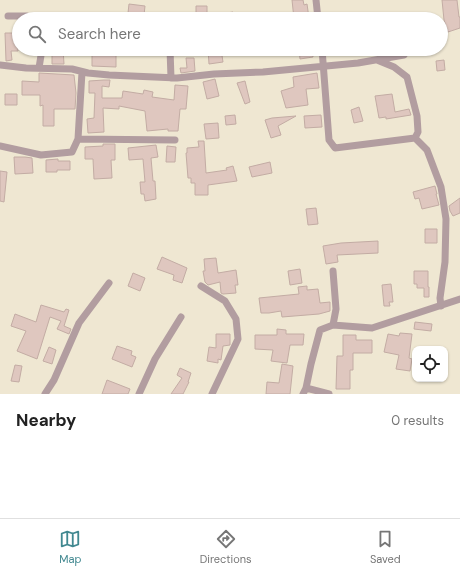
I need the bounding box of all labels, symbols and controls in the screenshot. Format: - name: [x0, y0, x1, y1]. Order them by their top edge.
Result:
- search box: [12, 12, 448, 56]
- icon: search: [26, 23, 48, 45]
- text: Search here: [58, 24, 141, 44]
- map controls: [412, 346, 448, 382]
- button: locate: [412, 346, 448, 382]
- text: Nearby: [16, 409, 76, 431]
- text: 0 results: [391, 412, 444, 429]
- tab: Map: [59, 528, 81, 566]
- tab: Directions: [200, 528, 252, 566]
- tab: Saved: [370, 528, 401, 566]

